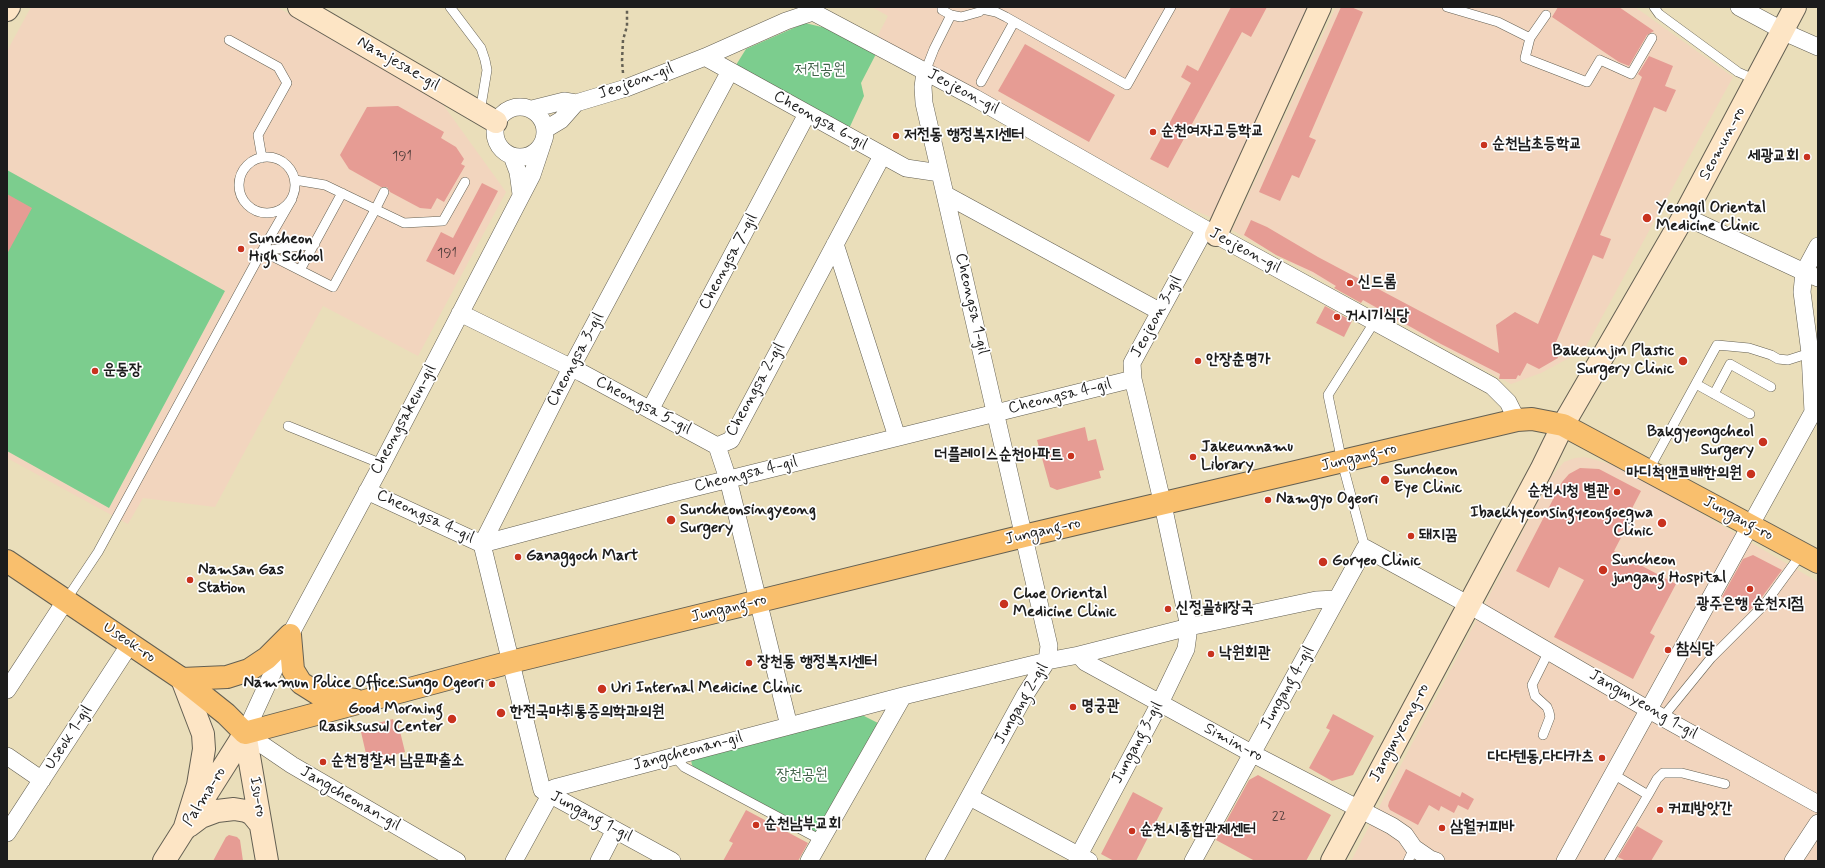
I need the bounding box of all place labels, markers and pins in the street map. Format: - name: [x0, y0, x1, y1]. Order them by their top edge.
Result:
- place label: 순천여자고등학교: [1161, 122, 1264, 142]
- place label: 저전동 행정복지센터: [904, 126, 1024, 146]
- marker: 순천여자고등학교: [1148, 127, 1158, 137]
- marker: 저전동 행정복지센터: [891, 131, 901, 141]
- place label: 순천남초등학교: [1492, 135, 1582, 155]
- marker: 순천남초등학교: [1479, 140, 1489, 150]
- place label: 세광교회: [1748, 147, 1799, 167]
- marker: 세광교회: [1802, 152, 1812, 162]
- place label: Yeongil Oriental Medicine Clinic: [1656, 199, 1766, 237]
- marker: Yeongil Oriental Medicine Clinic: [1641, 212, 1653, 224]
- place label: Suncheon High School: [249, 230, 324, 268]
- marker: Suncheon High School: [236, 244, 246, 254]
- place label: 신드롬: [1358, 273, 1397, 293]
- marker: 신드롬: [1345, 278, 1355, 288]
- place label: 거시기식당: [1345, 307, 1409, 327]
- marker: 거시기식당: [1332, 312, 1342, 322]
- place label: Bakeunjin Plastic Surgery Clinic: [1553, 342, 1674, 380]
- place label: 안장춘명가: [1206, 351, 1270, 371]
- marker: Bakeunjin Plastic Surgery Clinic: [1677, 355, 1689, 367]
- marker: 안장춘명가: [1193, 356, 1203, 366]
- place label: 운동장: [103, 361, 142, 381]
- marker: 운동장: [90, 366, 100, 376]
- place label: Bakgyeongcheol Surgery: [1647, 423, 1754, 461]
- marker: Bakgyeongcheol Surgery: [1757, 436, 1769, 448]
- place label: Jakeunnamu Library: [1201, 438, 1293, 476]
- place label: 더플레이스순천아파트: [934, 446, 1063, 466]
- marker: 더플레이스순천아파트: [1066, 451, 1076, 461]
- marker: Jakeunnamu Library: [1188, 452, 1198, 462]
- place label: Suncheon Eye Clinic: [1394, 461, 1462, 499]
- place label: 마디척앤코배한의원: [1626, 464, 1742, 484]
- marker: 마디척앤코배한의원: [1745, 468, 1757, 480]
- marker: Suncheon Eye Clinic: [1379, 474, 1391, 486]
- place label: 순천시청 별관: [1527, 482, 1609, 502]
- marker: 순천시청 별관: [1612, 487, 1622, 497]
- place label: Namgyo Ogeori: [1276, 490, 1378, 510]
- marker: Namgyo Ogeori: [1263, 495, 1273, 505]
- place label: Suncheonsingyeong Surgery: [680, 501, 816, 539]
- place label: Ibaekhyeonsingyeongoegwa Clinic: [1470, 504, 1653, 542]
- marker: Suncheonsingyeong Surgery: [665, 514, 677, 526]
- marker: Ibaekhyeonsingyeongoegwa Clinic: [1656, 517, 1668, 529]
- place label: 돼지꿈: [1419, 526, 1458, 546]
- marker: 돼지꿈: [1406, 531, 1416, 541]
- place label: Ganaggoch Mart: [526, 547, 638, 567]
- place label: Suncheon jungang Hospital: [1612, 551, 1726, 589]
- marker: Ganaggoch Mart: [513, 552, 523, 562]
- place label: Goryeo Clinic: [1332, 552, 1421, 572]
- marker: Goryeo Clinic: [1317, 556, 1329, 568]
- place label: Namsan Gas Station: [198, 561, 284, 599]
- marker: Suncheon jungang Hospital: [1597, 564, 1609, 576]
- marker: Namsan Gas Station: [185, 575, 195, 585]
- marker: 광주은행 순천지점: [1745, 584, 1755, 594]
- place label: Choe Oriental Medicine Clinic: [1013, 585, 1117, 623]
- place label: 광주은행 순천지점: [1696, 595, 1804, 615]
- marker: Choe Oriental Medicine Clinic: [998, 598, 1010, 610]
- place label: 신정골해장국: [1176, 599, 1253, 619]
- marker: 신정골해장국: [1163, 604, 1173, 614]
- place label: 참식당: [1676, 640, 1715, 660]
- place label: 낙원회관: [1219, 644, 1270, 664]
- marker: 참식당: [1663, 645, 1673, 655]
- marker: 낙원회관: [1206, 649, 1216, 659]
- place label: 장천동 행정복지센터: [757, 653, 877, 673]
- marker: 장천동 행정복지센터: [744, 658, 754, 668]
- place label: Nammun Police Office.Sungo Ogeori: [243, 674, 484, 694]
- marker: Nammun Police Office.Sungo Ogeori: [487, 679, 497, 689]
- place label: Uri Internal Medicine Clinic: [611, 679, 802, 699]
- marker: Uri Internal Medicine Clinic: [596, 683, 608, 695]
- place label: 명궁관: [1081, 697, 1120, 717]
- place label: Good Morning Rasiksusul Center: [319, 700, 443, 738]
- marker: 명궁관: [1068, 702, 1078, 712]
- place label: 한전국마취통증의학과의원: [510, 703, 664, 723]
- marker: 한전국마취통증의학과의원: [495, 707, 507, 719]
- marker: Good Morning Rasiksusul Center: [446, 713, 458, 725]
- place label: 다다텐동,다다카츠: [1488, 748, 1594, 768]
- place label: 순천경찰서 남문파출소: [331, 752, 464, 772]
- marker: 다다텐동,다다카츠: [1597, 753, 1607, 763]
- marker: 순천경찰서 남문파출소: [318, 757, 328, 767]
- place label: 커피방앗간: [1668, 800, 1732, 820]
- marker: 커피방앗간: [1655, 805, 1665, 815]
- place label: 순천남부교회: [764, 815, 841, 835]
- place label: 삼월커피바: [1450, 818, 1514, 838]
- marker: 순천남부교회: [751, 820, 761, 830]
- place label: 순천시종합관제센터: [1140, 821, 1256, 841]
- marker: 삼월커피바: [1437, 823, 1447, 833]
- marker: 순천시종합관제센터: [1127, 826, 1137, 836]

